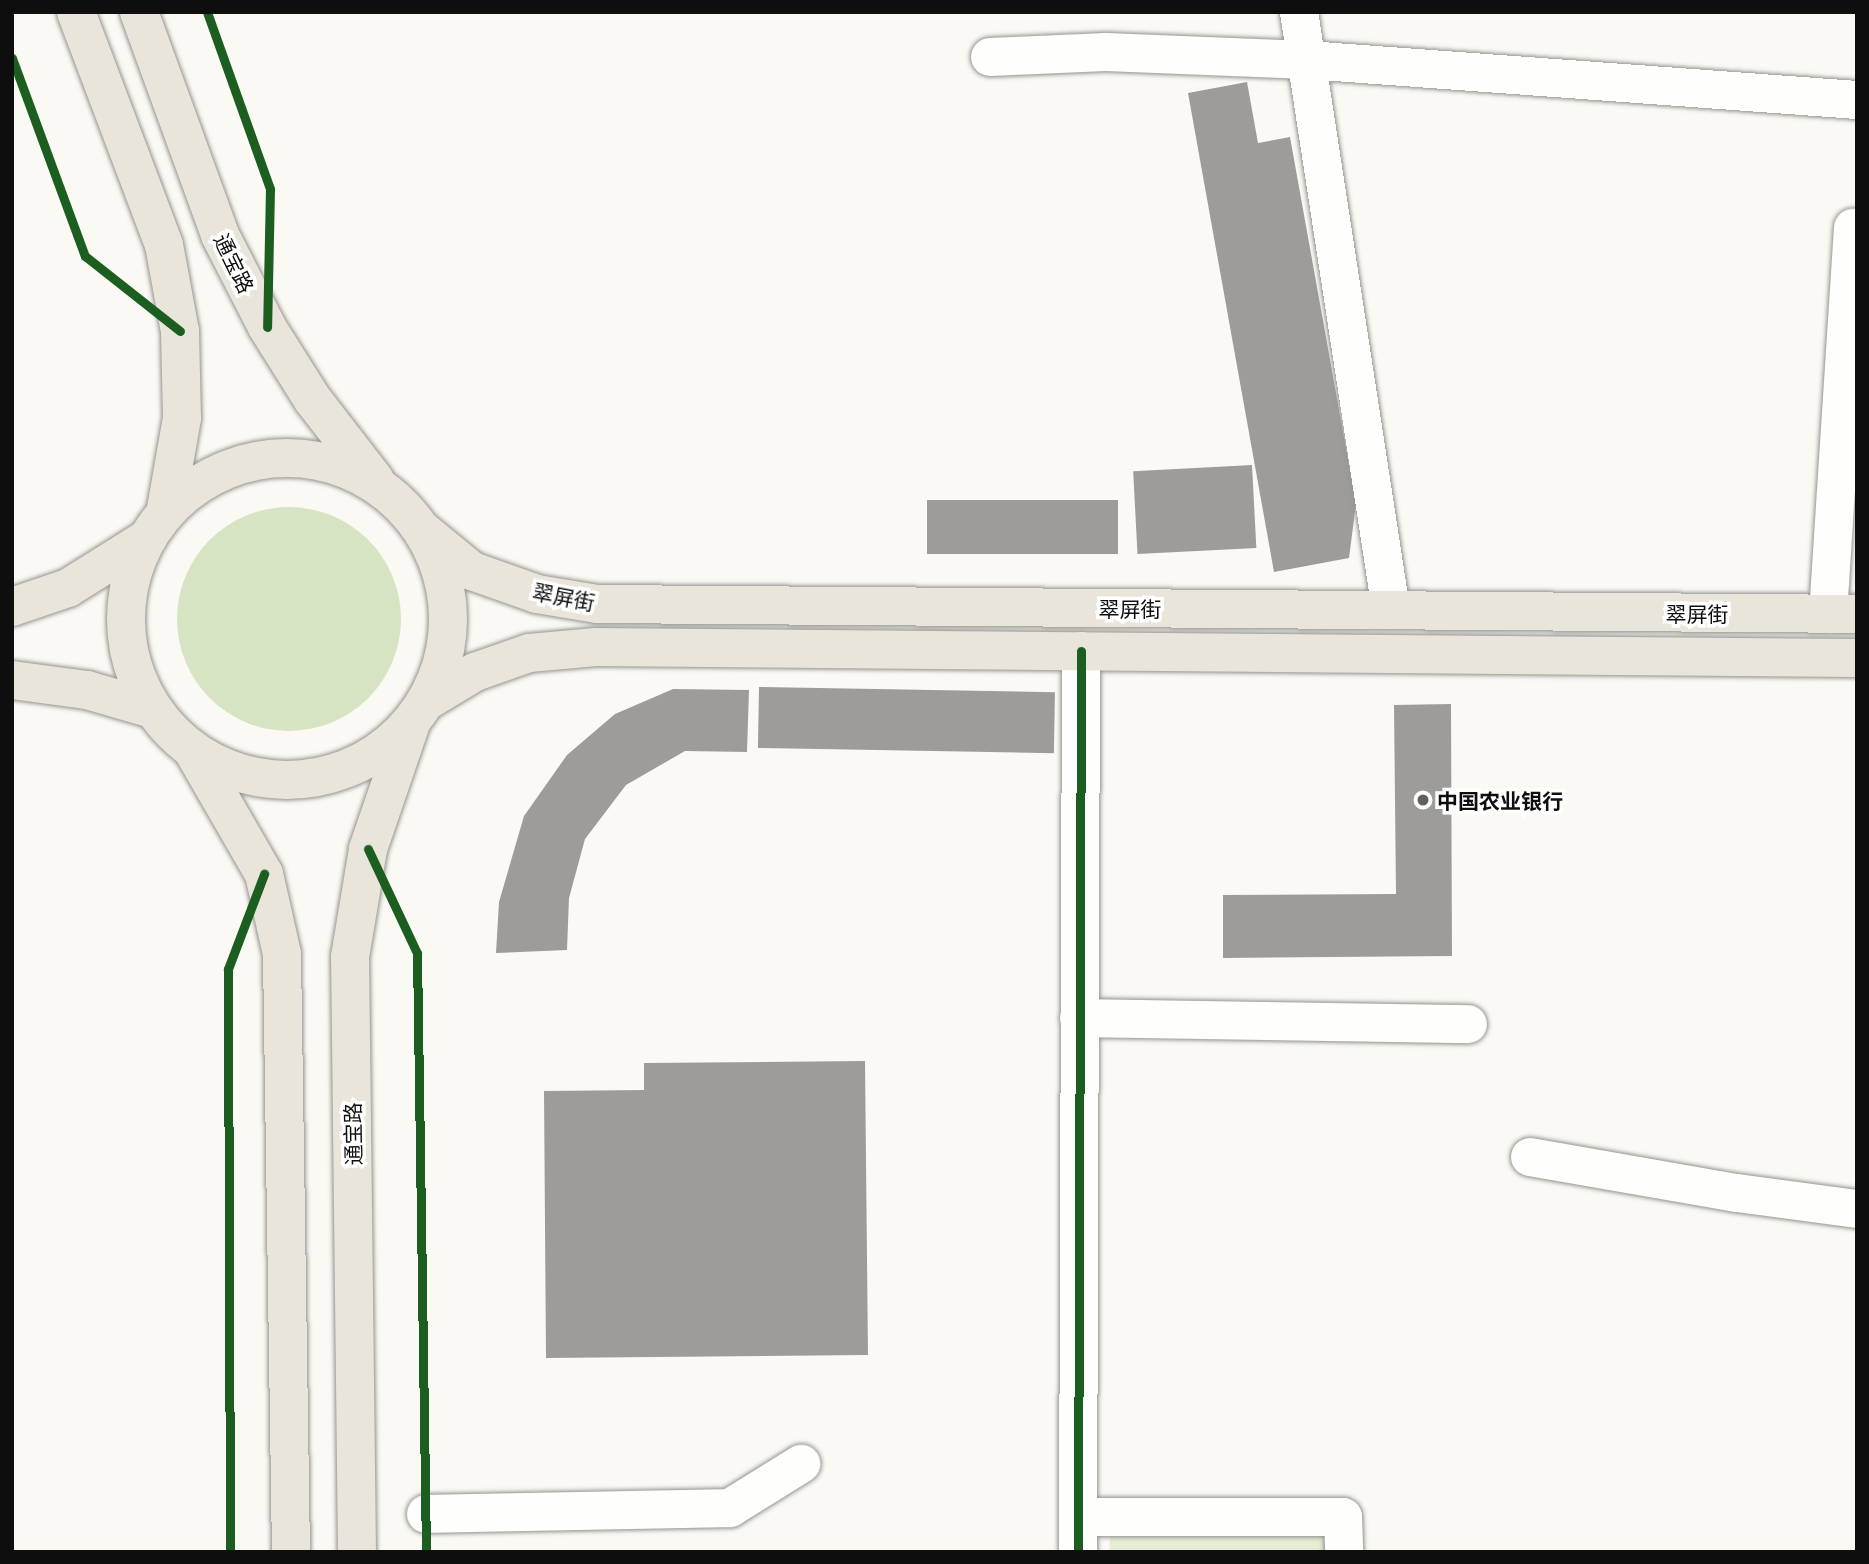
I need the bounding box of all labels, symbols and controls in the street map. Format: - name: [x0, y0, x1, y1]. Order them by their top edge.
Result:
- street label: 通宝路: [210, 229, 260, 297]
- street label: 翠屏街: [531, 578, 597, 614]
- street label: 翠屏街: [1099, 595, 1161, 621]
- street label: 翠屏街: [1666, 600, 1728, 626]
- place label: 中国农业银行: [1437, 787, 1563, 813]
- marker: 中国农业银行: [1415, 792, 1431, 808]
- street label: 通宝路: [339, 1102, 365, 1166]

